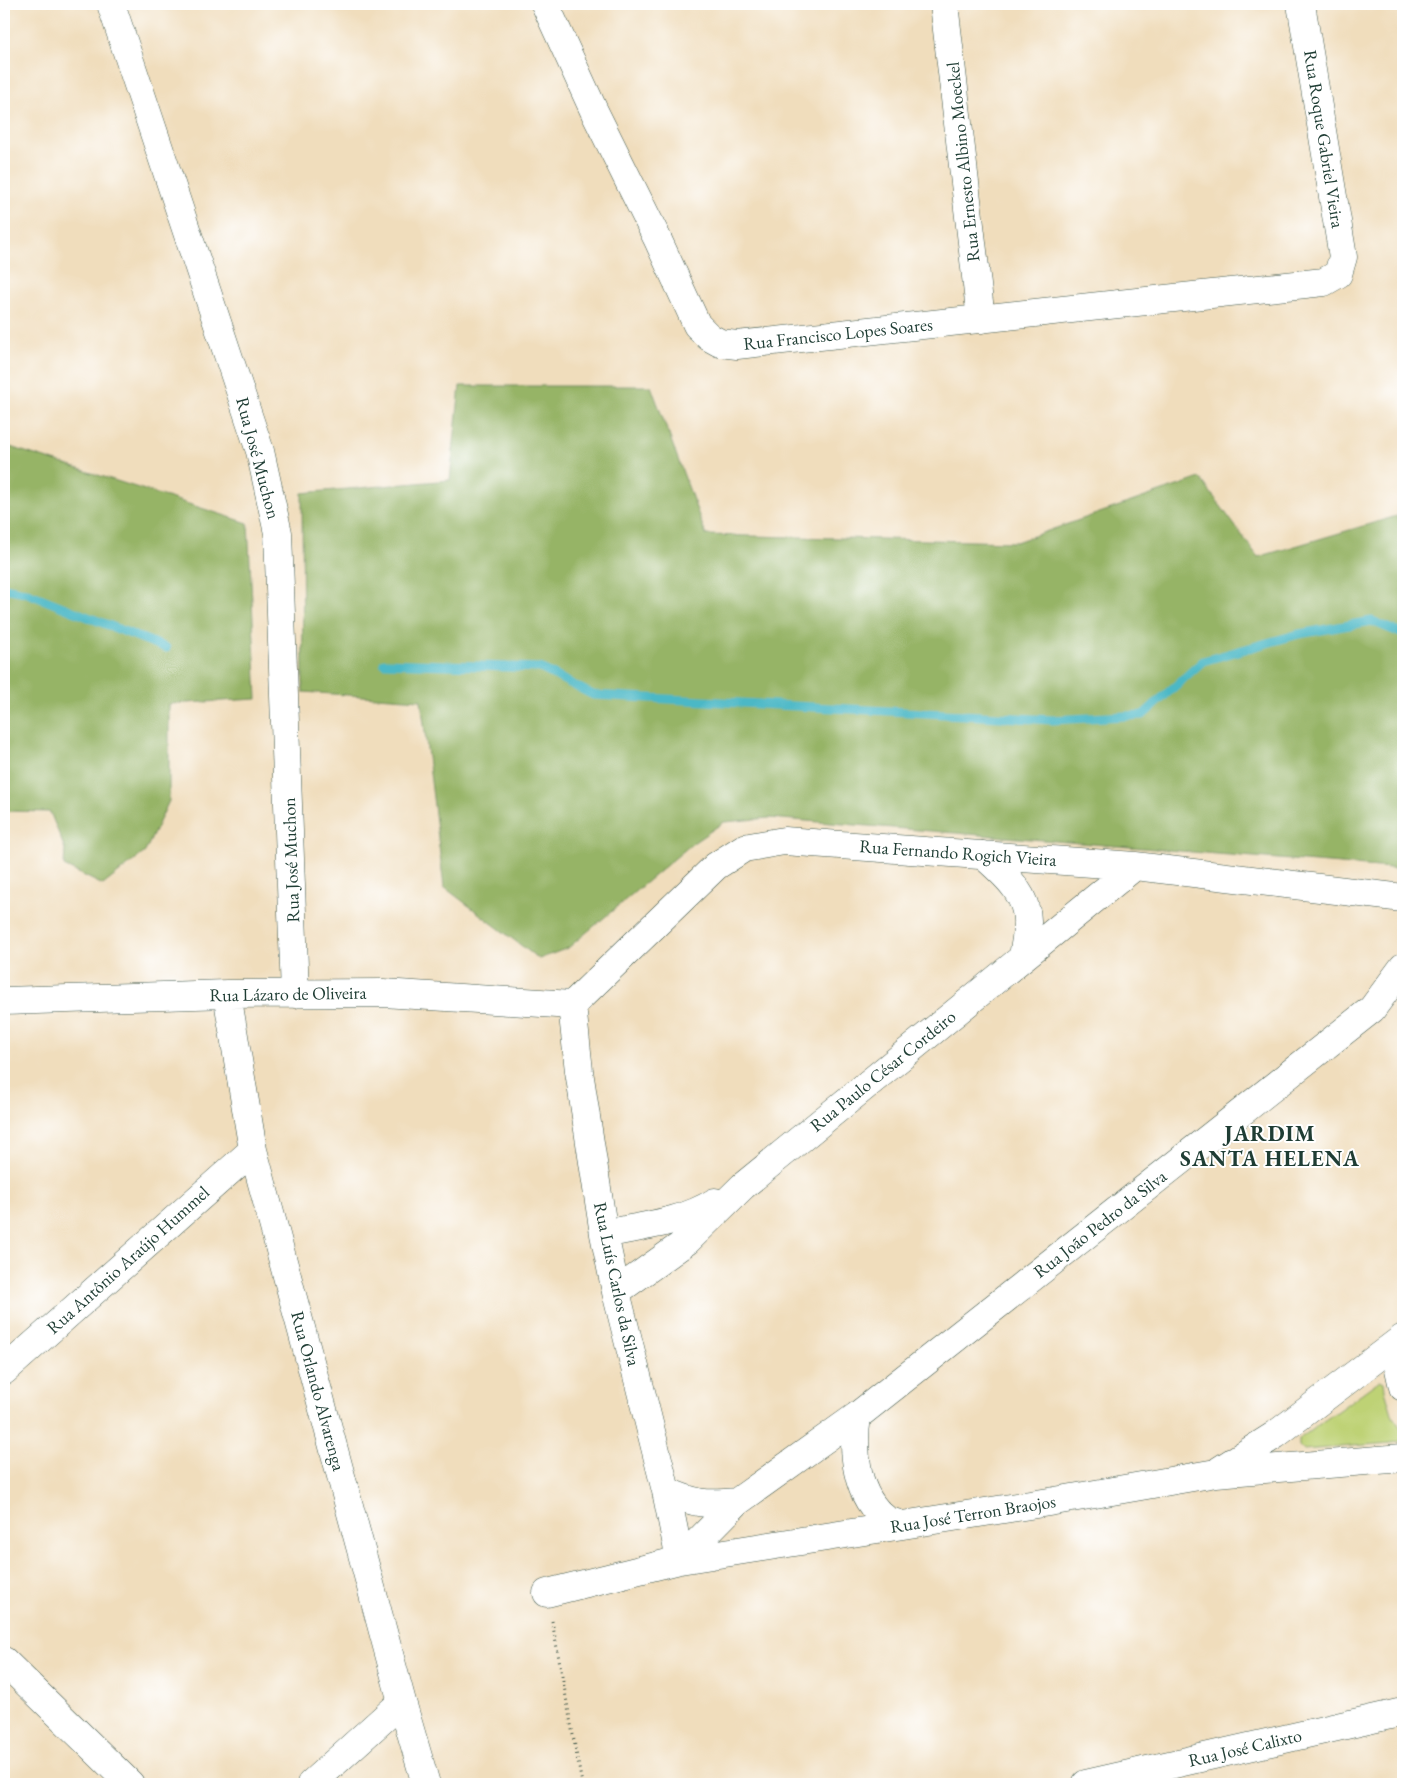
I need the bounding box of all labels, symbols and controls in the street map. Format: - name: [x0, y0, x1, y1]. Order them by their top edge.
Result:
- street label: Rua Roque Gabriel Vieira: [1299, 48, 1350, 230]
- street label: Rua Ernesto Albino Moeckel: [941, 61, 984, 263]
- street label: Rua Francisco Lopes Soares: [742, 312, 934, 355]
- street label: Rua José Muchon: [231, 394, 286, 522]
- street label: Rua José Muchon: [277, 797, 304, 923]
- street label: Rua Fernando Rogich Vieira: [859, 834, 1058, 871]
- street label: Rua Lázaro de Oliveira: [209, 981, 368, 1006]
- street label: Rua Paulo César Cordeiro: [805, 1005, 960, 1137]
- district label: JARDIM SANTA HELENA: [1180, 1119, 1360, 1173]
- street label: Rua João Pedro da Silva: [1028, 1164, 1172, 1283]
- street label: Rua Antônio Araújo Hummel: [41, 1180, 214, 1339]
- street label: Rua Luís Carlos da Silva: [589, 1200, 646, 1369]
- street label: Rua Orlando Alvarenga: [286, 1308, 351, 1474]
- street label: Rua José Terron Braojos: [889, 1489, 1057, 1538]
- street label: Rua José Calixto: [1186, 1723, 1304, 1772]

